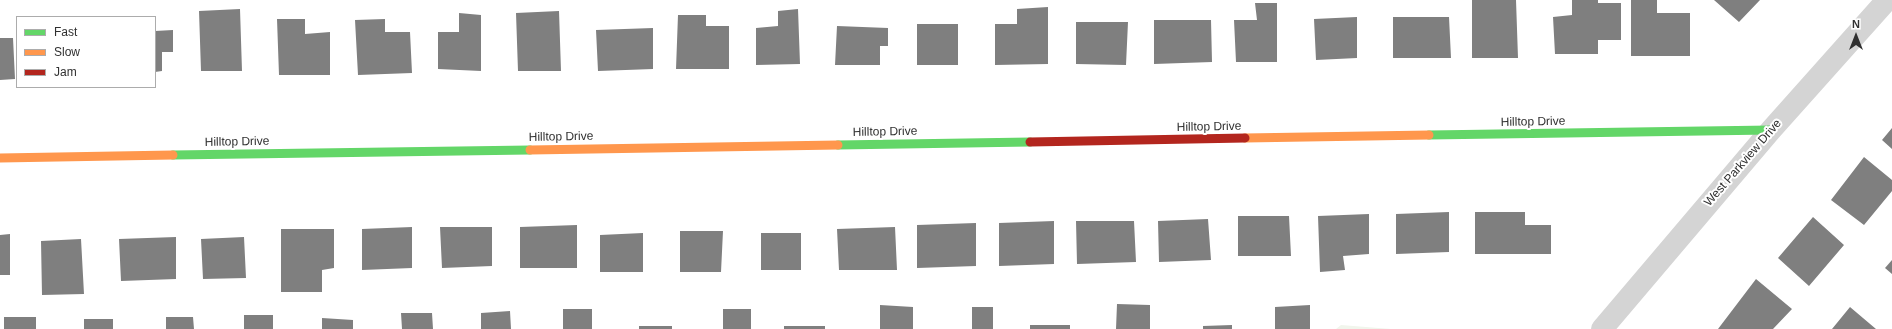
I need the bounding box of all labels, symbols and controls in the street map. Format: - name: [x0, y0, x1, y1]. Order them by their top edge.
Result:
- legend: [16, 16, 156, 88]
- north arrow: [1836, 16, 1876, 56]
- text: N: [1852, 18, 1860, 30]
- text: Fast: [54, 25, 77, 39]
- text: Slow: [54, 45, 80, 59]
- text: Jam: [54, 65, 77, 79]
- street label: Hilltop Drive: [1501, 114, 1565, 130]
- street label: West Parkview Drive: [1701, 117, 1785, 209]
- street label: Hilltop Drive: [1177, 119, 1241, 135]
- street label: Hilltop Drive: [853, 124, 917, 140]
- street label: Hilltop Drive: [529, 129, 593, 145]
- street label: Hilltop Drive: [205, 134, 269, 150]

